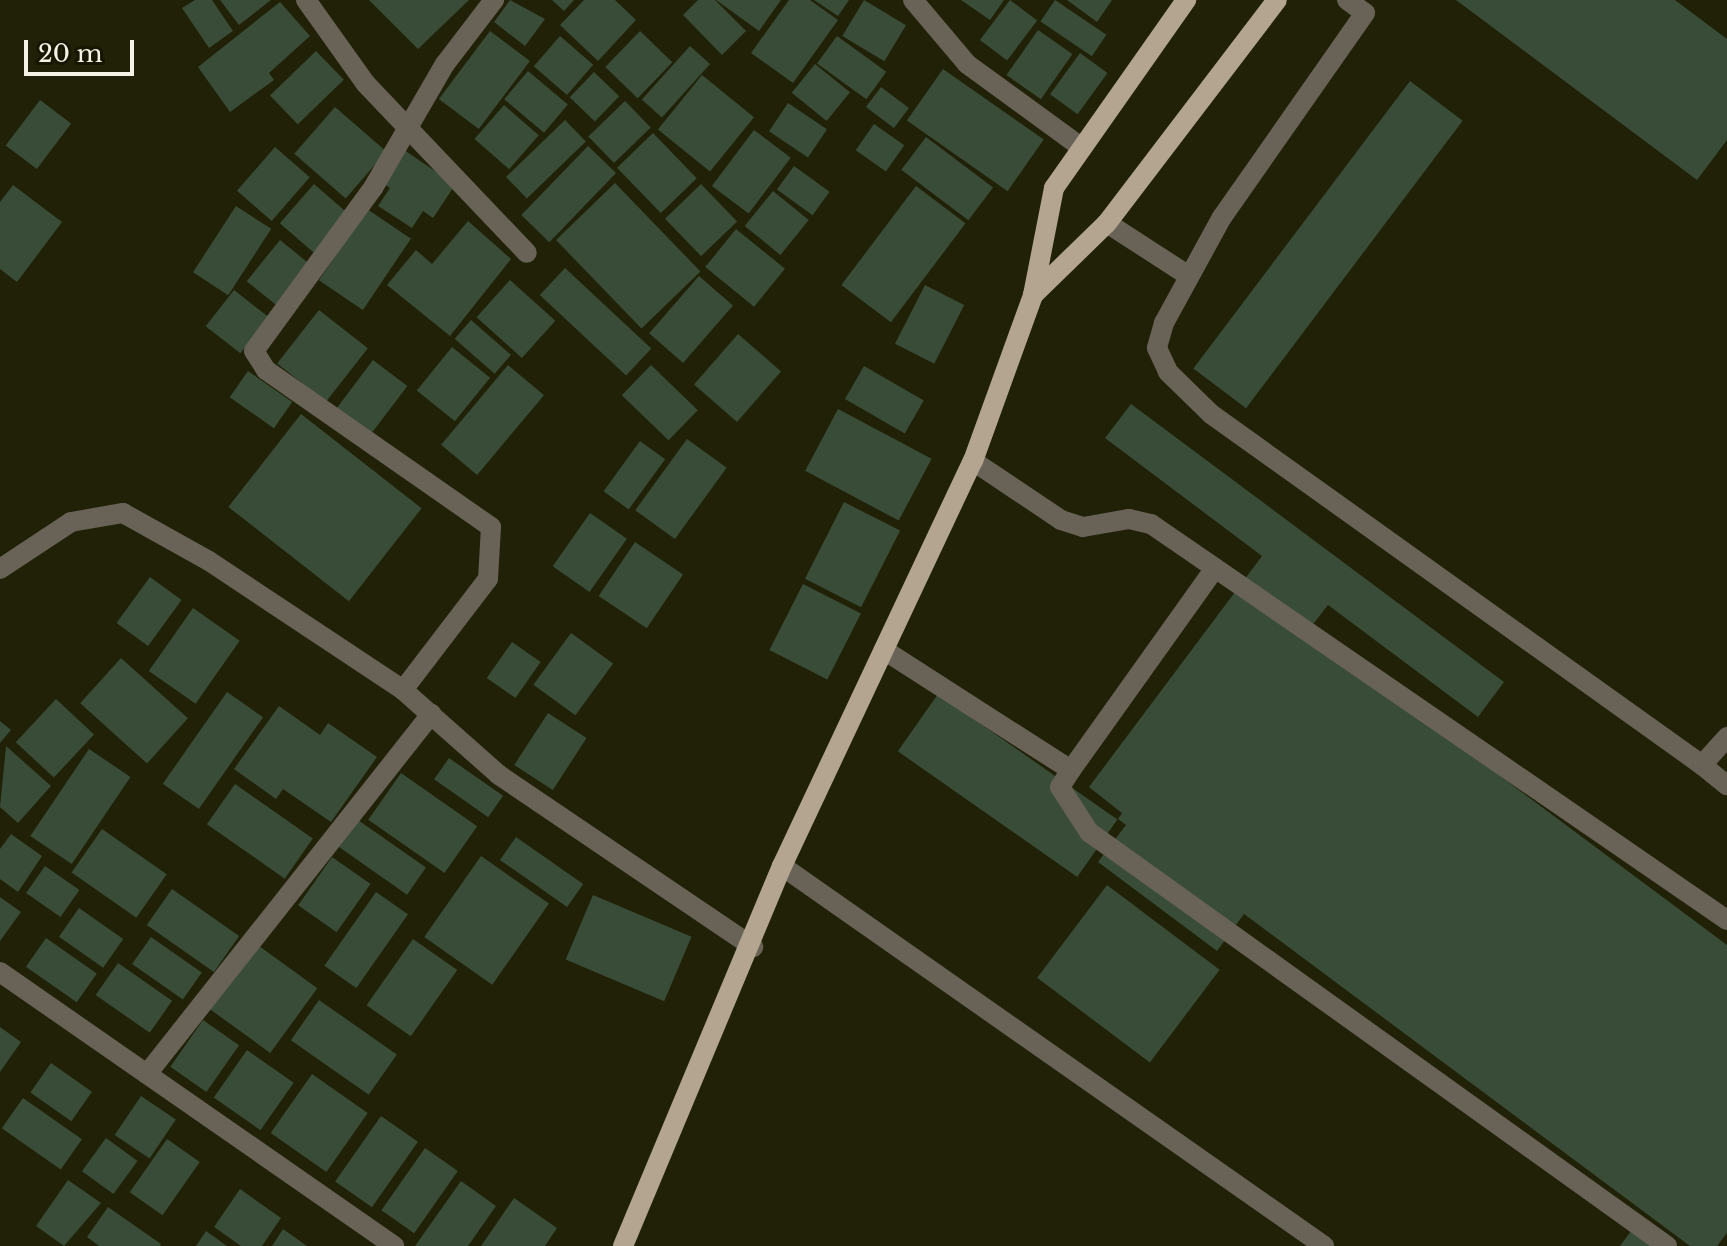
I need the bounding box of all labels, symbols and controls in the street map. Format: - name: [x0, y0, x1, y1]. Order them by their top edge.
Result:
- scale bar: [28, 24, 138, 74]
- text: 20 m: [38, 39, 103, 68]

